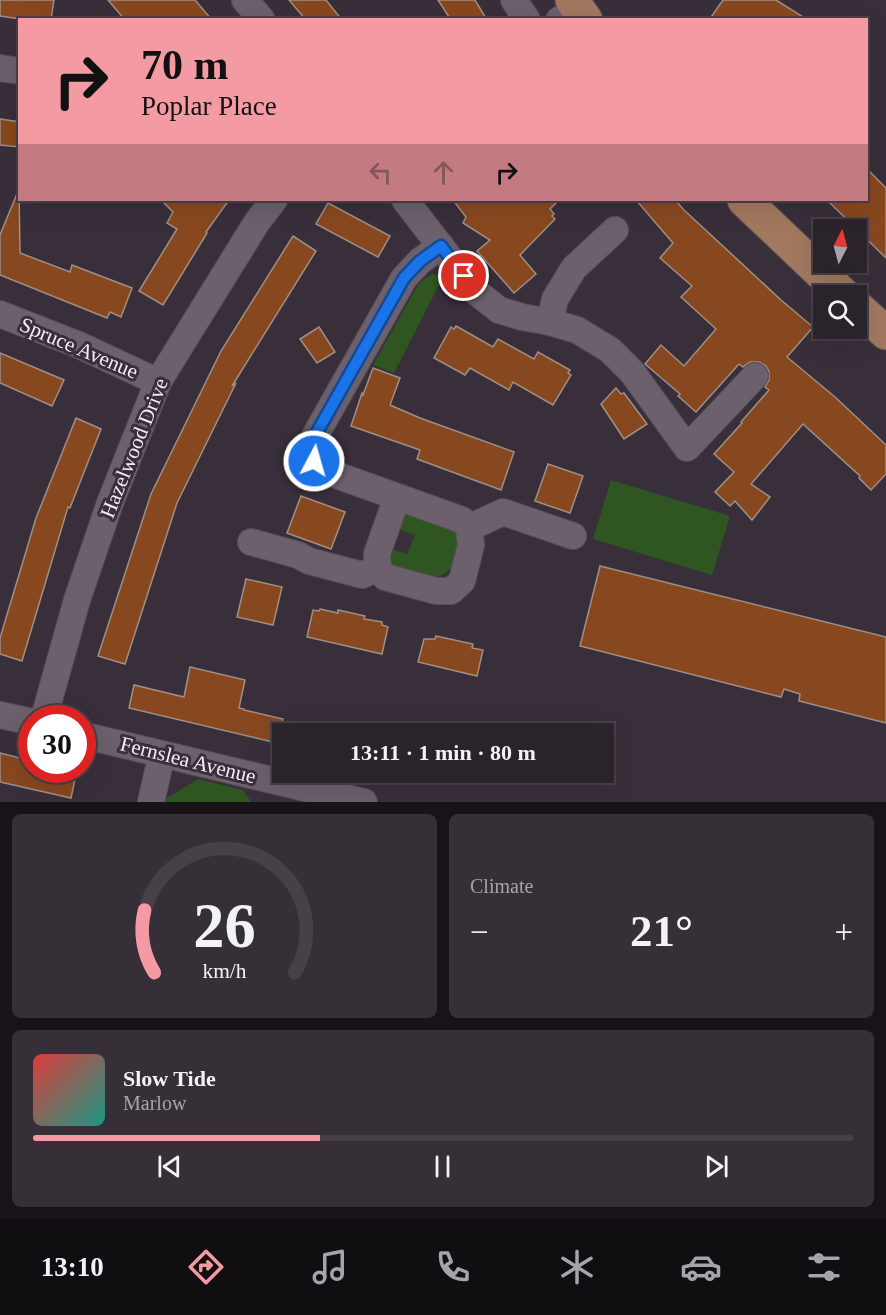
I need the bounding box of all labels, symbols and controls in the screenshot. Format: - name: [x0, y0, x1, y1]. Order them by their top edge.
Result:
- icon: right: [42, 42, 120, 120]
- text: 70 m: [141, 42, 229, 88]
- text: Poplar Place: [141, 91, 277, 121]
- icon: left: [364, 156, 397, 189]
- icon: ahead: [427, 156, 460, 189]
- icon: right: [490, 156, 523, 189]
- north arrow: [813, 219, 867, 273]
- map controls: [813, 219, 867, 339]
- pin: [438, 250, 489, 301]
- icon: arrive: [447, 259, 480, 292]
- button: search: [813, 285, 867, 339]
- street label: Spruce Avenue: [16, 312, 142, 384]
- street label: Hazelwood Drive: [95, 375, 173, 521]
- position arrow: [282, 429, 346, 493]
- speed limit sign: 30: [18, 705, 96, 783]
- street label: Fernslea Avenue: [118, 732, 258, 788]
- text: 13:11 · 1 min · 80 m: [350, 740, 536, 765]
- text: Climate: [470, 875, 533, 897]
- text: 26: [193, 891, 256, 960]
- text: 21°: [630, 906, 693, 956]
- text: −: [470, 914, 489, 950]
- text: +: [834, 914, 853, 950]
- text: km/h: [202, 959, 247, 983]
- text: Slow Tide: [123, 1066, 216, 1091]
- text: Marlow: [123, 1092, 186, 1114]
- icon: previous: [153, 1150, 186, 1183]
- icon: pause: [426, 1150, 459, 1183]
- icon: next: [700, 1150, 733, 1183]
- icon: directions: [185, 1246, 227, 1288]
- icon: music: [309, 1246, 351, 1288]
- icon: phone: [432, 1246, 474, 1288]
- icon: climate: [556, 1246, 598, 1288]
- icon: car: [680, 1246, 722, 1288]
- icon: filters: [803, 1246, 845, 1288]
- text: 13:10: [41, 1252, 104, 1282]

